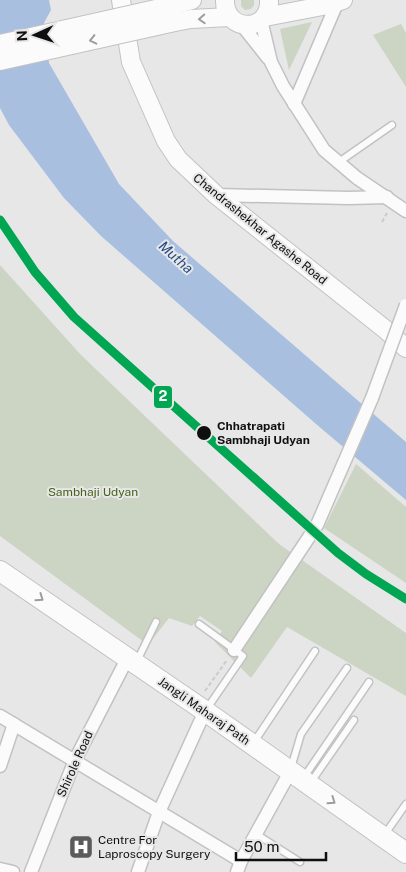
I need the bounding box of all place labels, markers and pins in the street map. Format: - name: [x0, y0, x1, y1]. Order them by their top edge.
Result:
- place label: Chhatrapati Sambhaji Udyan: [217, 419, 310, 447]
- marker: Chhatrapati Sambhaji Udyan: [195, 424, 213, 442]
- place label: Centre For Laproscopy Surgery: [98, 833, 211, 861]
- hospital icon: Centre For Laproscopy Surgery: [68, 834, 94, 860]

